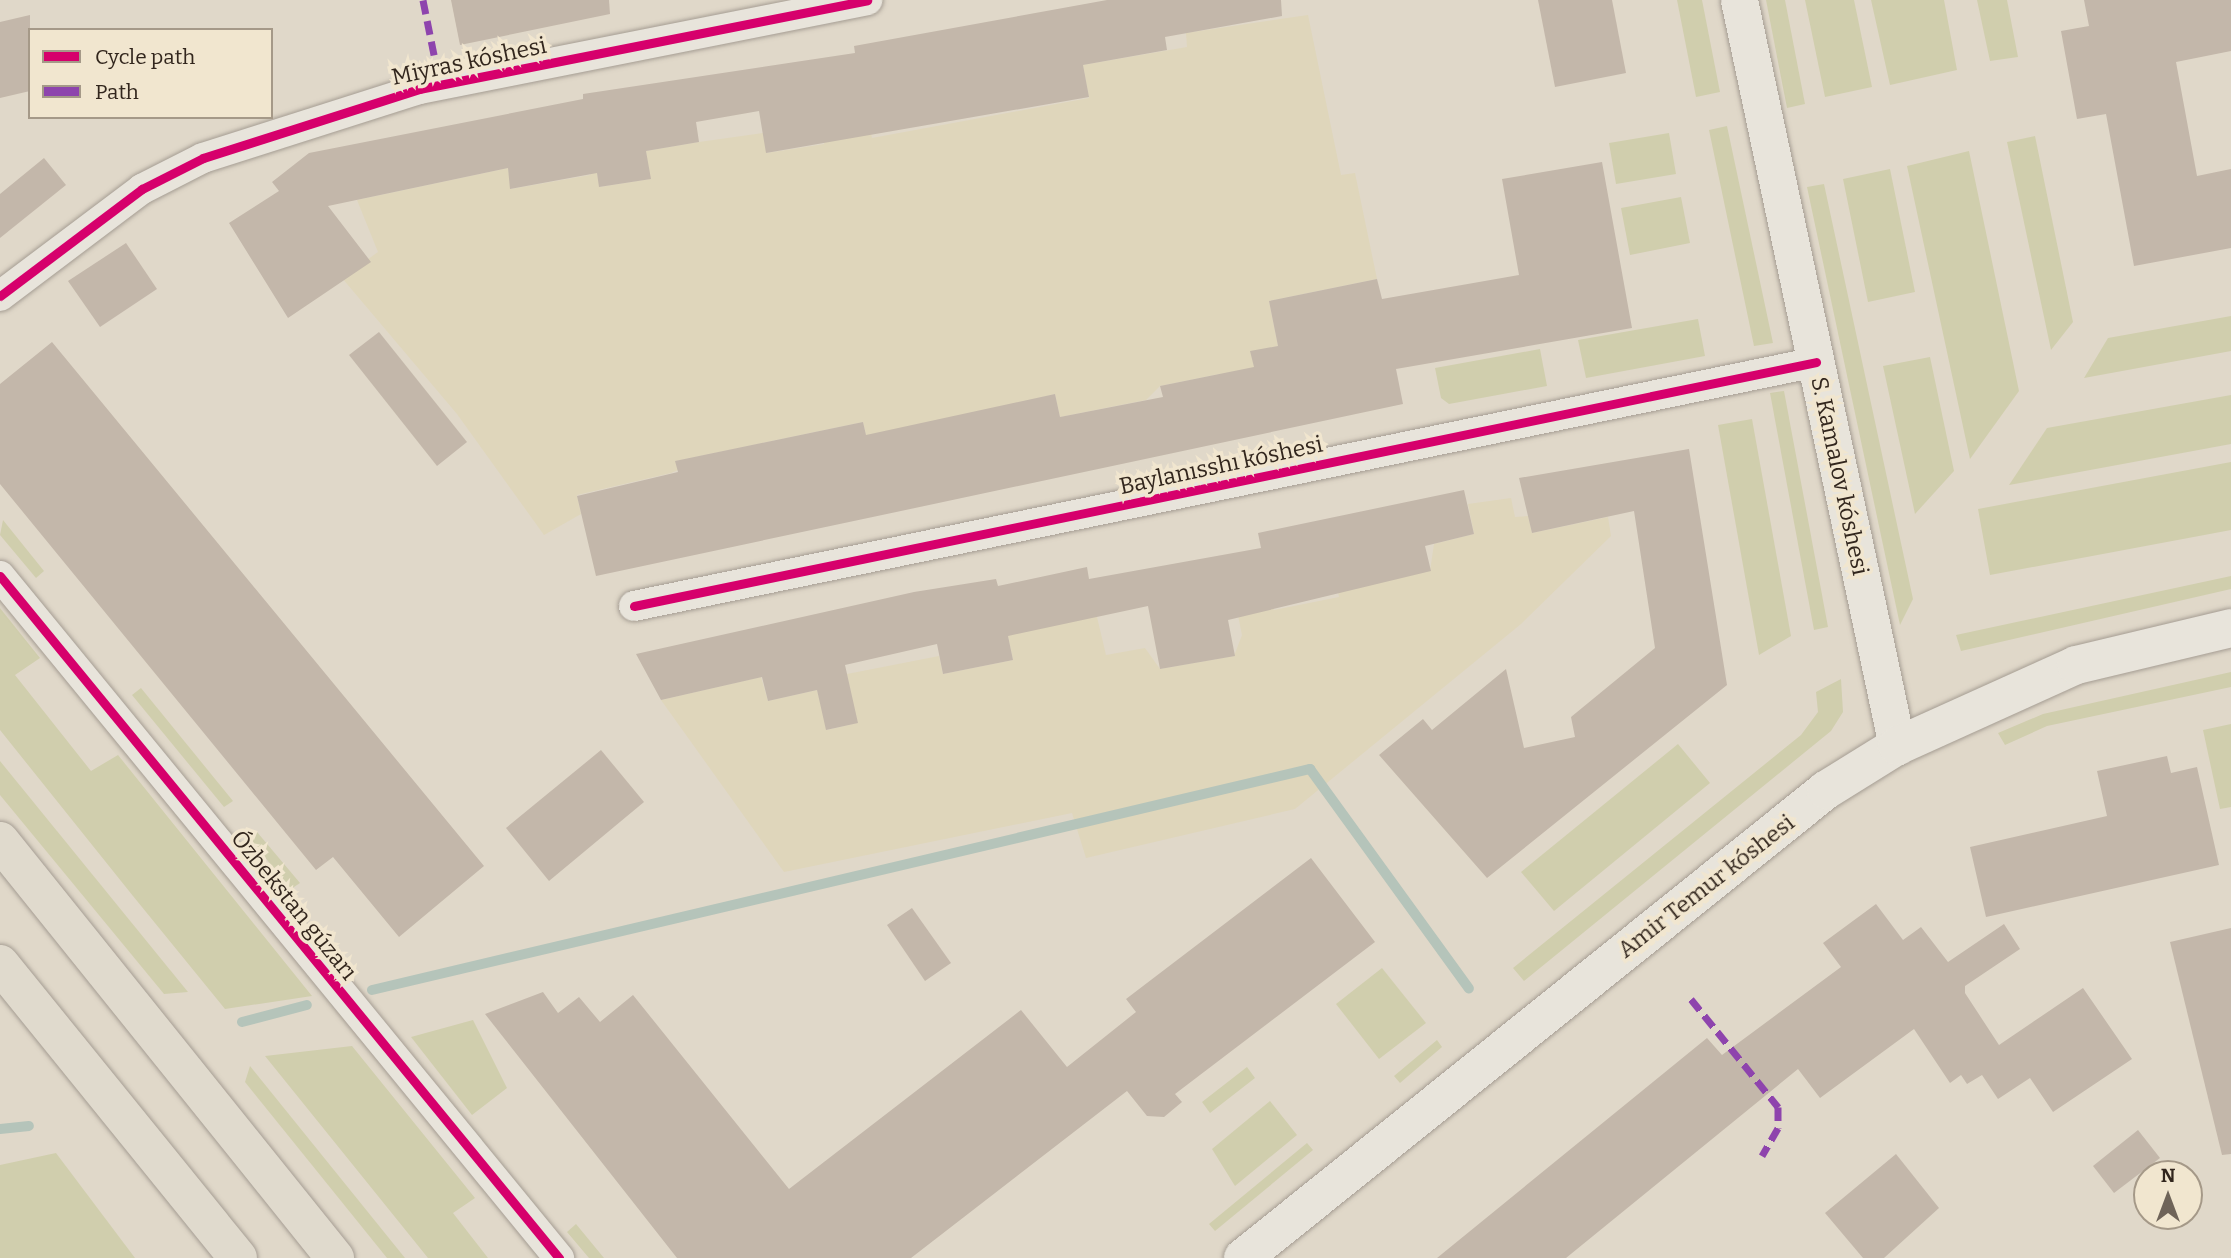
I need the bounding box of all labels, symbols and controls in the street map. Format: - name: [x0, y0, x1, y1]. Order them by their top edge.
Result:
- legend: [28, 28, 273, 119]
- street label: Miyras kóshesi: [389, 31, 549, 91]
- text: Cycle path: [95, 44, 195, 70]
- text: Path: [95, 79, 139, 105]
- street label: S. Kamalov kóshesi: [1805, 374, 1875, 578]
- street label: Baylanısshı kóshesi: [1117, 430, 1325, 500]
- street label: Amir Temur kóshesi: [1612, 808, 1800, 964]
- street label: Ózbekstan gúzarı: [225, 825, 363, 985]
- north arrow: [2133, 1160, 2203, 1230]
- text: N: [2161, 1164, 2175, 1187]

